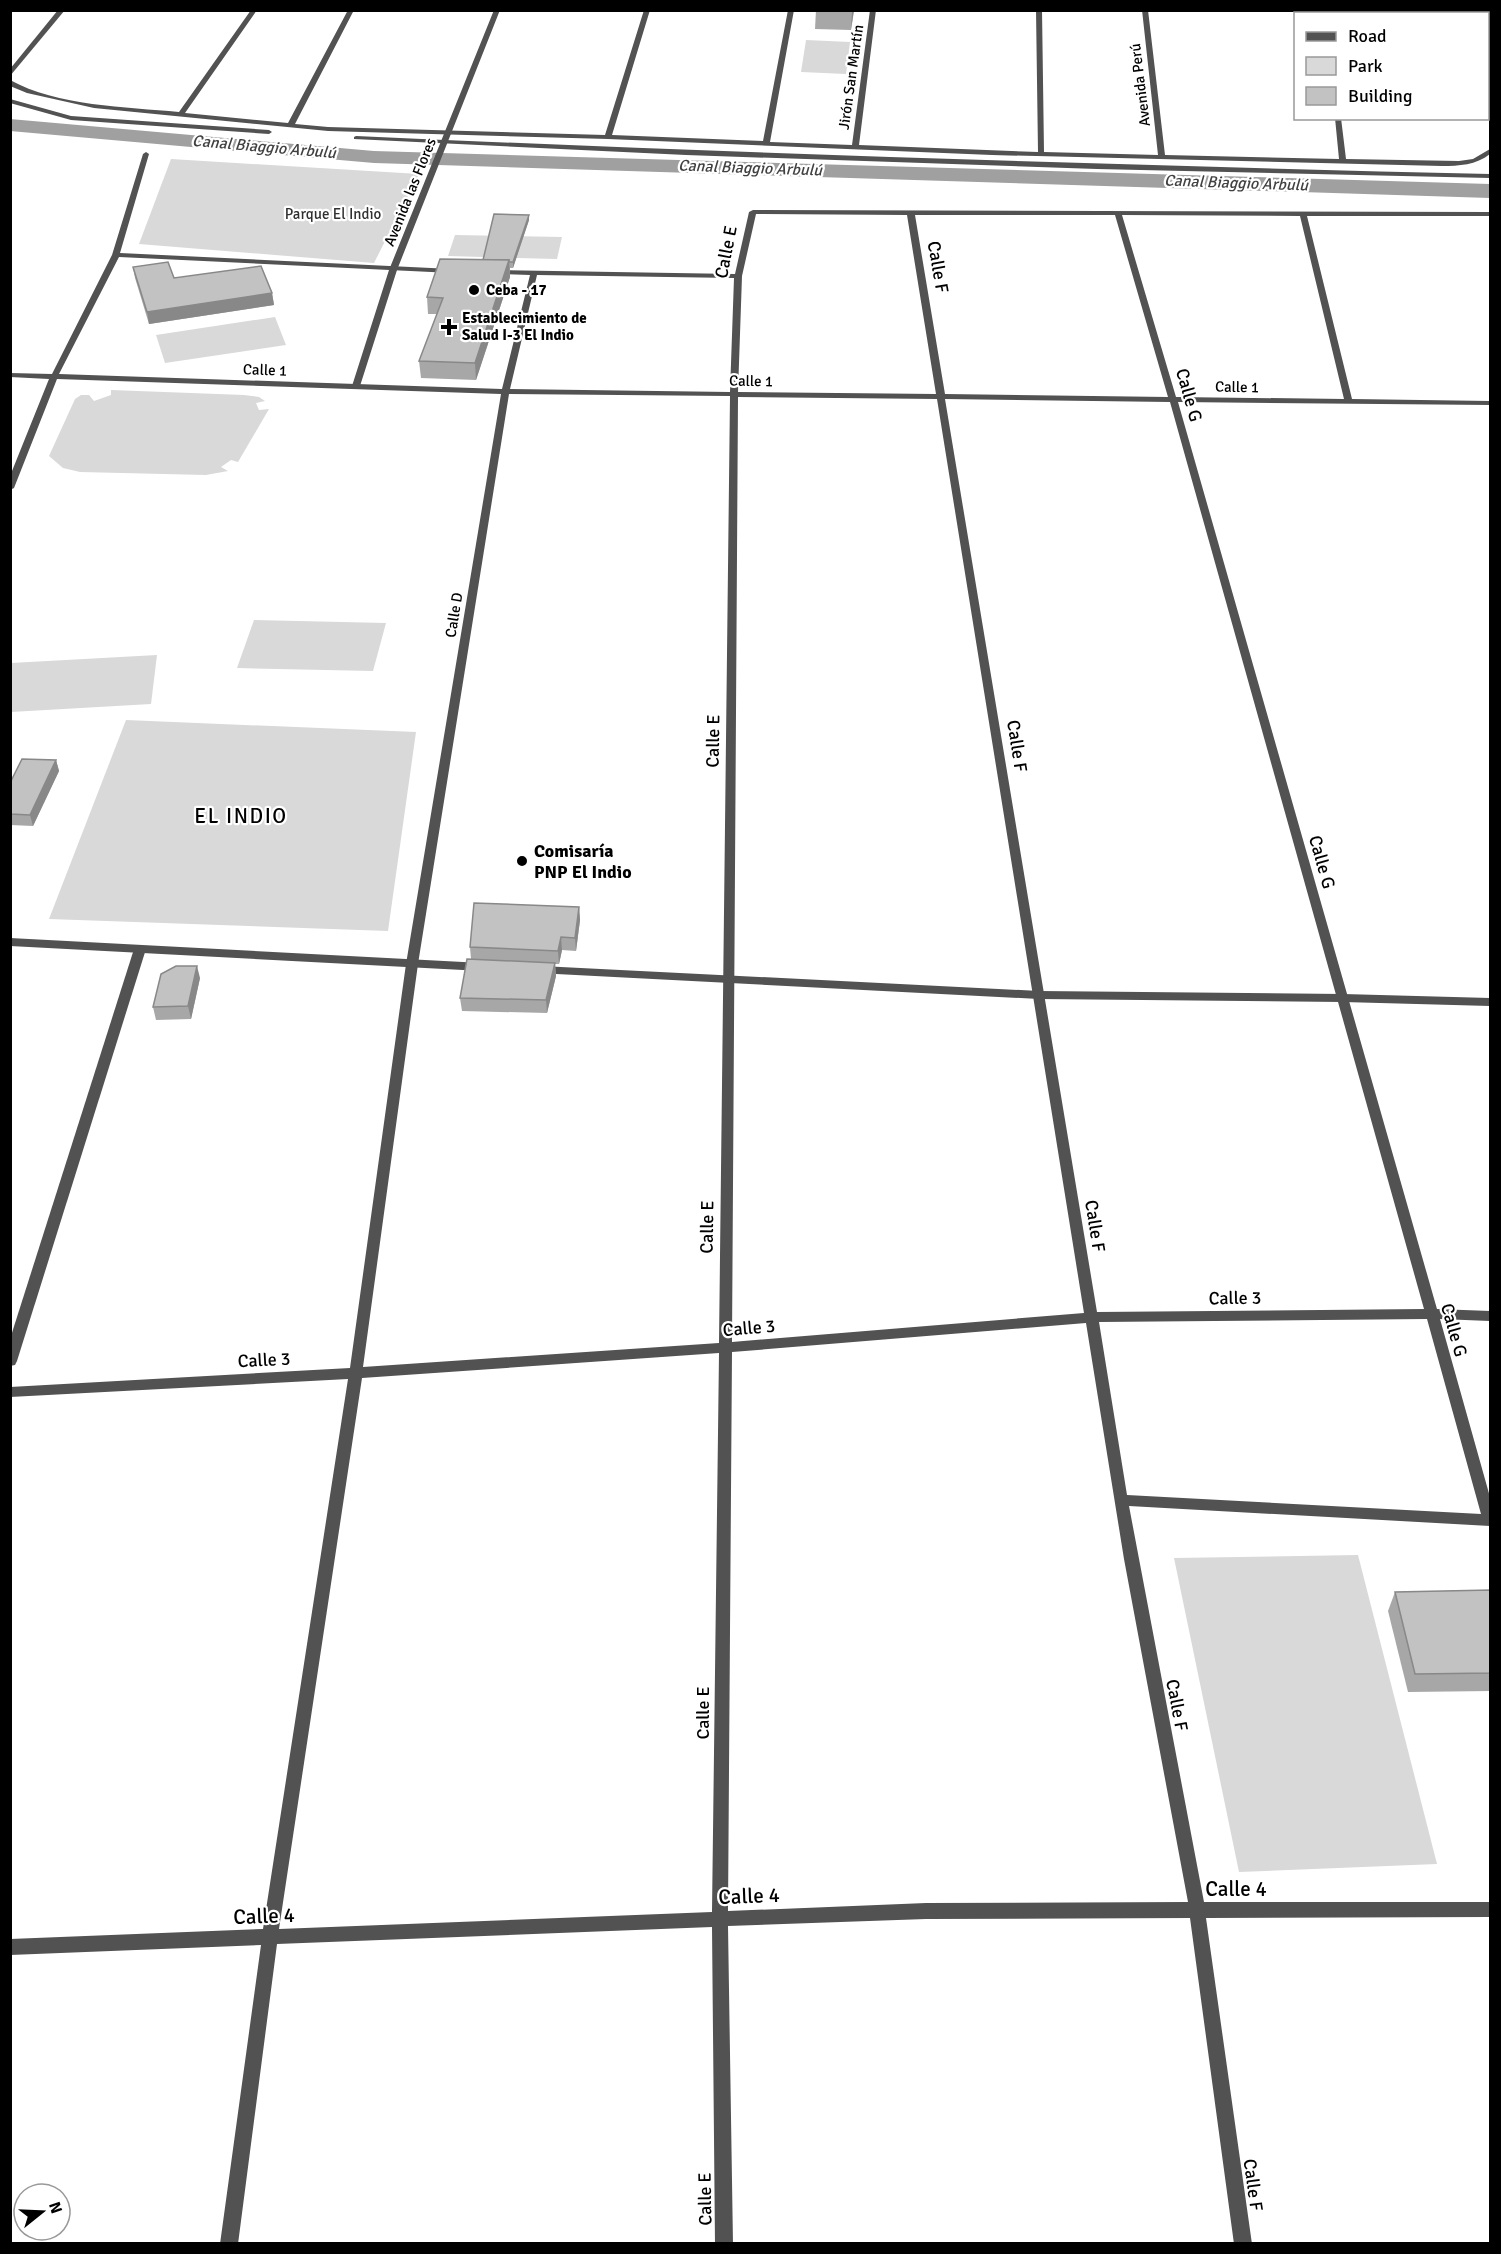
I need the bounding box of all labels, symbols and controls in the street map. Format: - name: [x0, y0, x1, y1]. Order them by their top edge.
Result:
- legend: [1294, 12, 1489, 120]
- street label: Jirón San Martín: [835, 23, 867, 131]
- text: Road: [1348, 25, 1387, 47]
- street label: Avenida Perú: [1126, 42, 1154, 128]
- text: Park: [1348, 55, 1383, 77]
- text: Building: [1348, 85, 1412, 107]
- water label: Canal Biaggio Arbulú: [191, 131, 338, 163]
- street label: Avenida las Flores: [380, 135, 440, 249]
- water label: Canal Biaggio Arbulú: [678, 155, 824, 181]
- water label: Canal Biaggio Arbulú: [1164, 170, 1310, 196]
- park label: Parque El Indio: [285, 205, 382, 223]
- street label: Calle E: [710, 224, 742, 280]
- street label: Calle F: [923, 239, 953, 295]
- place label: Ceba - 17: [486, 281, 547, 299]
- marker: Ceba - 17: [467, 283, 481, 297]
- place label: Establecimiento de Salud I-3 El Indio: [462, 309, 587, 344]
- marker: Establecimiento de Salud I-3 El Indio: [440, 318, 458, 336]
- street label: Calle 1: [243, 360, 287, 380]
- street label: Calle G: [1171, 366, 1207, 424]
- street label: Calle 1: [729, 372, 773, 390]
- street label: Calle 1: [1215, 378, 1259, 396]
- street label: Calle D: [442, 591, 466, 639]
- street label: Calle E: [702, 714, 724, 768]
- street label: Calle F: [1002, 718, 1032, 774]
- district label: EL INDIO: [194, 803, 288, 829]
- street label: Calle G: [1304, 833, 1340, 891]
- place label: Comisaría PNP El Indio: [534, 840, 632, 883]
- marker: Comisaría PNP El Indio: [515, 854, 529, 868]
- street label: Calle F: [1080, 1198, 1110, 1254]
- street label: Calle E: [696, 1200, 718, 1254]
- street label: Calle 3: [1208, 1287, 1262, 1309]
- street label: Calle G: [1436, 1301, 1472, 1359]
- street label: Calle 3: [722, 1315, 776, 1341]
- street label: Calle 3: [237, 1348, 291, 1372]
- street label: Calle F: [1161, 1677, 1193, 1733]
- street label: Calle E: [692, 1686, 714, 1740]
- street label: Calle 4: [1205, 1876, 1267, 1902]
- street label: Calle 4: [718, 1882, 780, 1910]
- street label: Calle 4: [233, 1902, 295, 1930]
- street label: Calle F: [1238, 2158, 1268, 2212]
- street label: Calle E: [694, 2172, 716, 2226]
- north arrow: [12, 2182, 72, 2242]
- text: N: [44, 2199, 67, 2216]

